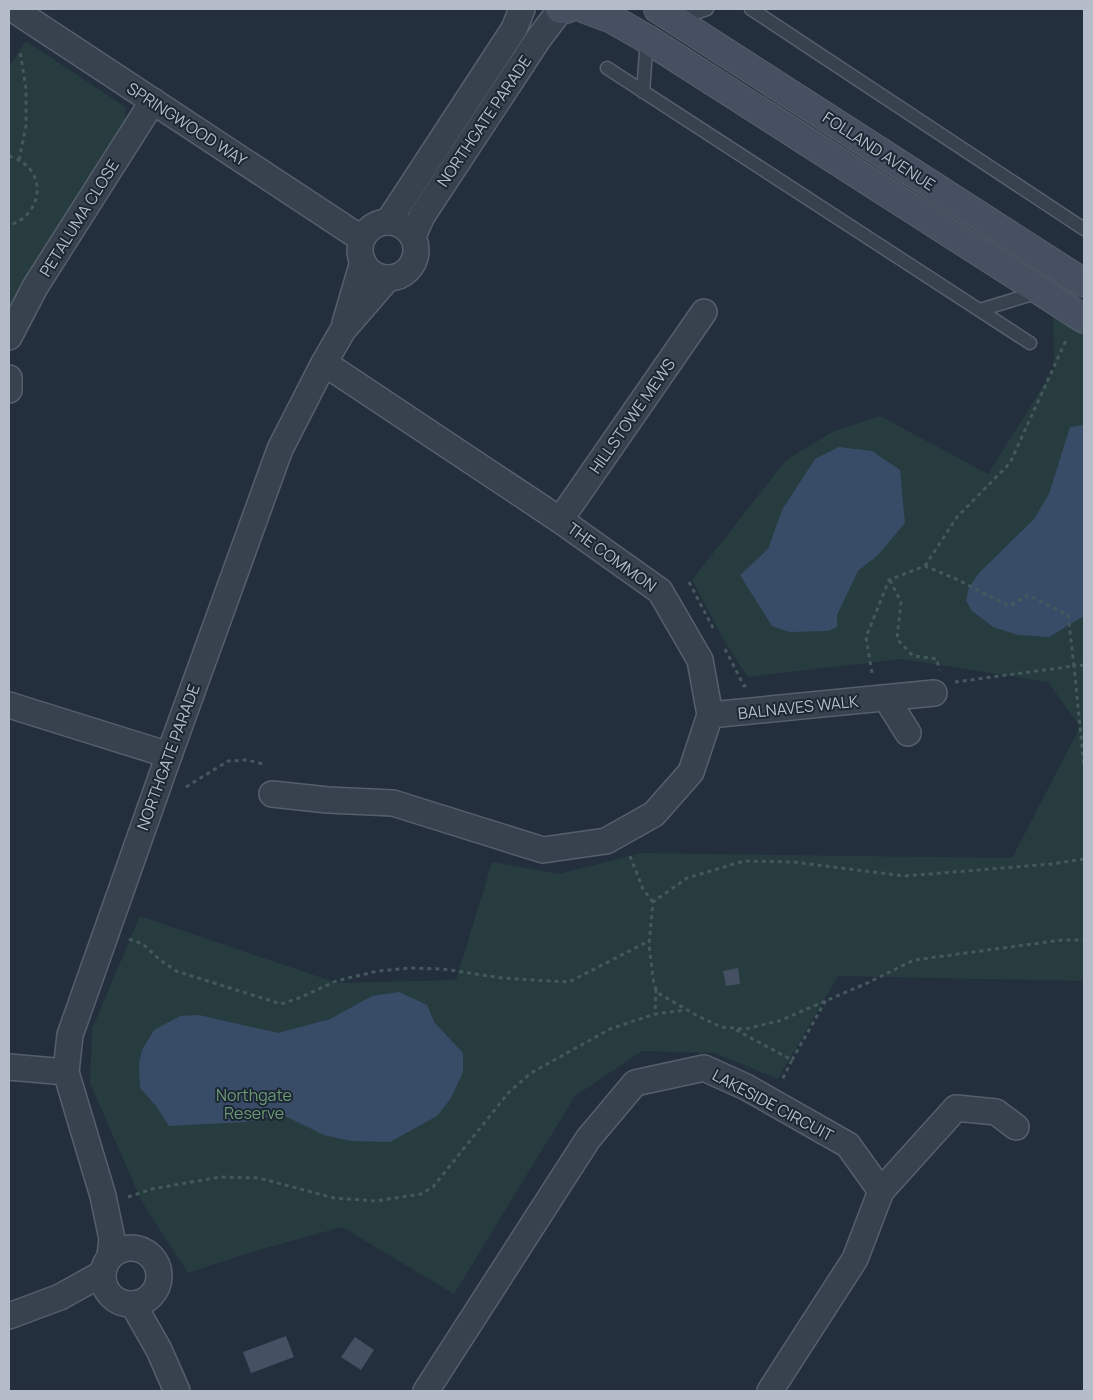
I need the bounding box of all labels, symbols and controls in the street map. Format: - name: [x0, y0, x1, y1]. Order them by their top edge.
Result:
- street label: NORTHGATE PARADE: [432, 51, 536, 191]
- street label: SPRINGWOOD WAY: [123, 77, 251, 171]
- street label: FOLLAND AVENUE: [818, 106, 940, 196]
- street label: PETALUMA CLOSE: [34, 155, 124, 281]
- street label: HILLSTOWE MEWS: [584, 354, 680, 478]
- street label: THE COMMON: [563, 517, 661, 597]
- street label: NORTHGATE PARADE: [131, 681, 205, 833]
- street label: BALNAVES WALK: [737, 690, 860, 724]
- street label: LAKESIDE CIRCUIT: [709, 1064, 838, 1146]
- park label: Northgate Reserve: [216, 1084, 292, 1124]

